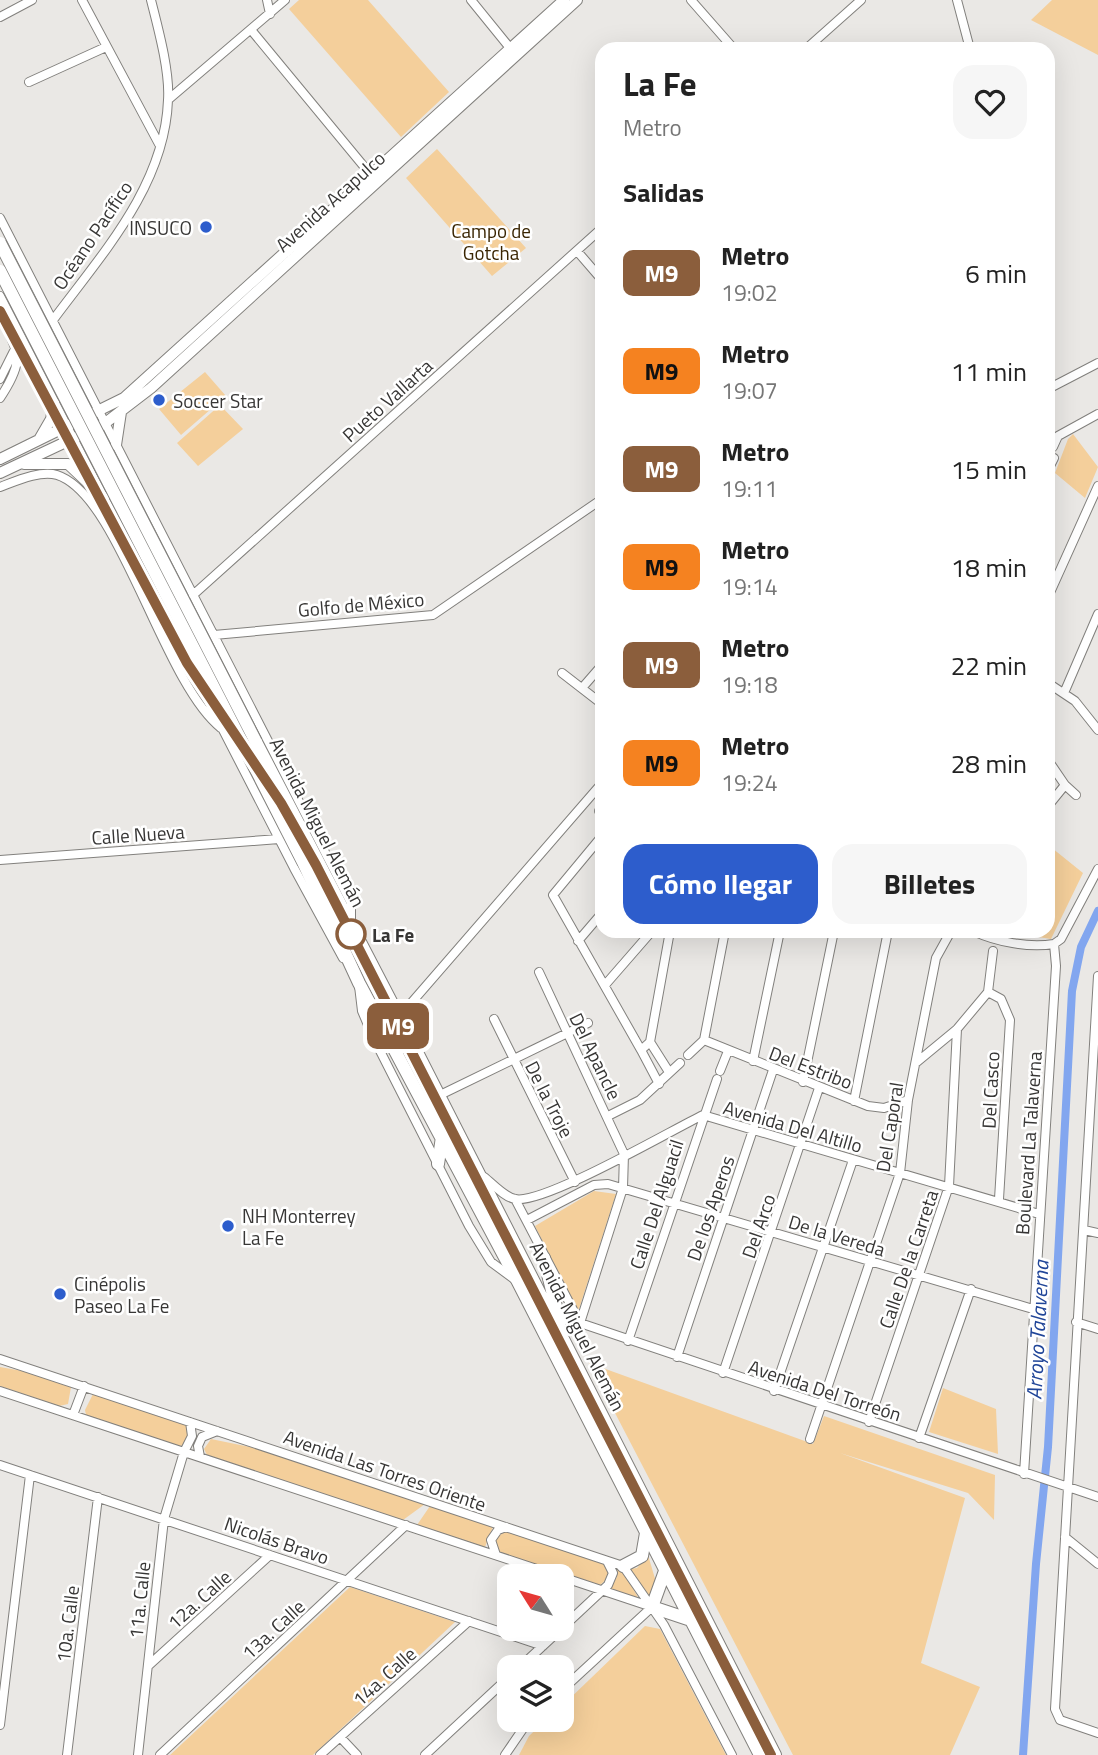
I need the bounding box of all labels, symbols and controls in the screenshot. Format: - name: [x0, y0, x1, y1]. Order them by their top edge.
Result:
- text: La Fe: [623, 59, 697, 109]
- button: heart: [953, 65, 1027, 139]
- text: Metro: [623, 110, 682, 145]
- street label: Avenida Acapulco: [269, 144, 391, 258]
- text: Salidas: [623, 173, 704, 212]
- street label: Océano Pacífico: [45, 175, 139, 295]
- place label: INSUCO: [129, 213, 192, 242]
- park label: Campo de Gotcha: [451, 216, 531, 267]
- marker: INSUCO: [198, 219, 214, 235]
- text: Metro: [721, 236, 789, 275]
- text: 6 min: [965, 254, 1027, 293]
- text: M9: [644, 255, 679, 291]
- text: 19:02: [721, 275, 778, 310]
- text: Metro: [721, 334, 789, 373]
- street label: Pueto Vallarta: [335, 351, 439, 449]
- text: 11 min: [951, 352, 1027, 391]
- text: M9: [644, 353, 679, 389]
- text: 19:07: [721, 373, 778, 408]
- place label: Soccer Star: [173, 386, 263, 415]
- marker: Soccer Star: [151, 392, 167, 408]
- text: Metro: [721, 432, 789, 471]
- text: 15 min: [951, 450, 1027, 489]
- text: M9: [644, 451, 679, 487]
- text: 19:11: [721, 471, 778, 506]
- text: Metro: [721, 530, 789, 569]
- text: 18 min: [951, 548, 1027, 587]
- text: M9: [644, 549, 679, 585]
- text: 19:14: [721, 569, 778, 604]
- street label: Golfo de México: [297, 584, 425, 624]
- text: Metro: [721, 628, 789, 667]
- text: 22 min: [951, 646, 1027, 685]
- text: M9: [644, 647, 679, 683]
- text: 19:18: [721, 667, 778, 702]
- text: Metro: [721, 726, 789, 765]
- street label: Avenida Miguel Alemán: [263, 732, 373, 912]
- text: 28 min: [951, 744, 1027, 783]
- text: M9: [644, 745, 679, 781]
- text: 19:24: [721, 765, 778, 800]
- street label: Calle Nueva: [90, 816, 186, 852]
- button: Cómo llegar: [623, 844, 818, 924]
- button: Billetes: [832, 844, 1027, 924]
- marker: La Fe: [336, 919, 366, 949]
- place label: La Fe: [372, 920, 415, 949]
- line badge: M9: [366, 1003, 430, 1049]
- text: M9: [381, 1008, 415, 1044]
- street label: Del Apancle: [562, 1008, 630, 1104]
- street label: Del Estribo: [765, 1038, 857, 1096]
- street label: Boulevard La Talaverna: [1007, 1050, 1049, 1236]
- street label: Del Casco: [973, 1051, 1007, 1129]
- street label: De la Troje: [518, 1056, 582, 1142]
- street label: Del Caporal: [868, 1080, 910, 1174]
- street label: Avenida Del Altillo: [720, 1092, 866, 1160]
- street label: Calle Del Alguacil: [621, 1135, 691, 1273]
- street label: De los Aperos: [678, 1151, 742, 1265]
- street label: Calle De la Carreta: [871, 1185, 945, 1332]
- street label: Del Arco: [733, 1190, 783, 1262]
- place label: NH Monterrey La Fe: [242, 1201, 356, 1252]
- street label: De la Vereda: [785, 1207, 889, 1264]
- marker: NH Monterrey La Fe: [220, 1218, 236, 1234]
- street label: Avenida Miguel Alemán: [523, 1236, 633, 1416]
- water label: Arroyo Talaverna: [1017, 1258, 1057, 1400]
- place label: Cinépolis Paseo La Fe: [74, 1269, 169, 1320]
- marker: Cinépolis Paseo La Fe: [52, 1286, 68, 1302]
- street label: Avenida Del Torreón: [745, 1352, 905, 1428]
- street label: Avenida Las Torres Oriente: [280, 1422, 490, 1518]
- street label: Nicolás Bravo: [221, 1509, 333, 1571]
- street label: 11a. Calle: [121, 1560, 157, 1640]
- street label: 12a. Calle: [161, 1562, 237, 1636]
- north arrow: [497, 1564, 574, 1642]
- map controls: [497, 1564, 574, 1732]
- street label: 10a. Calle: [48, 1584, 86, 1664]
- street label: 13a. Calle: [235, 1592, 311, 1666]
- street label: 14a. Calle: [346, 1639, 422, 1713]
- button: layers: [497, 1655, 574, 1732]

